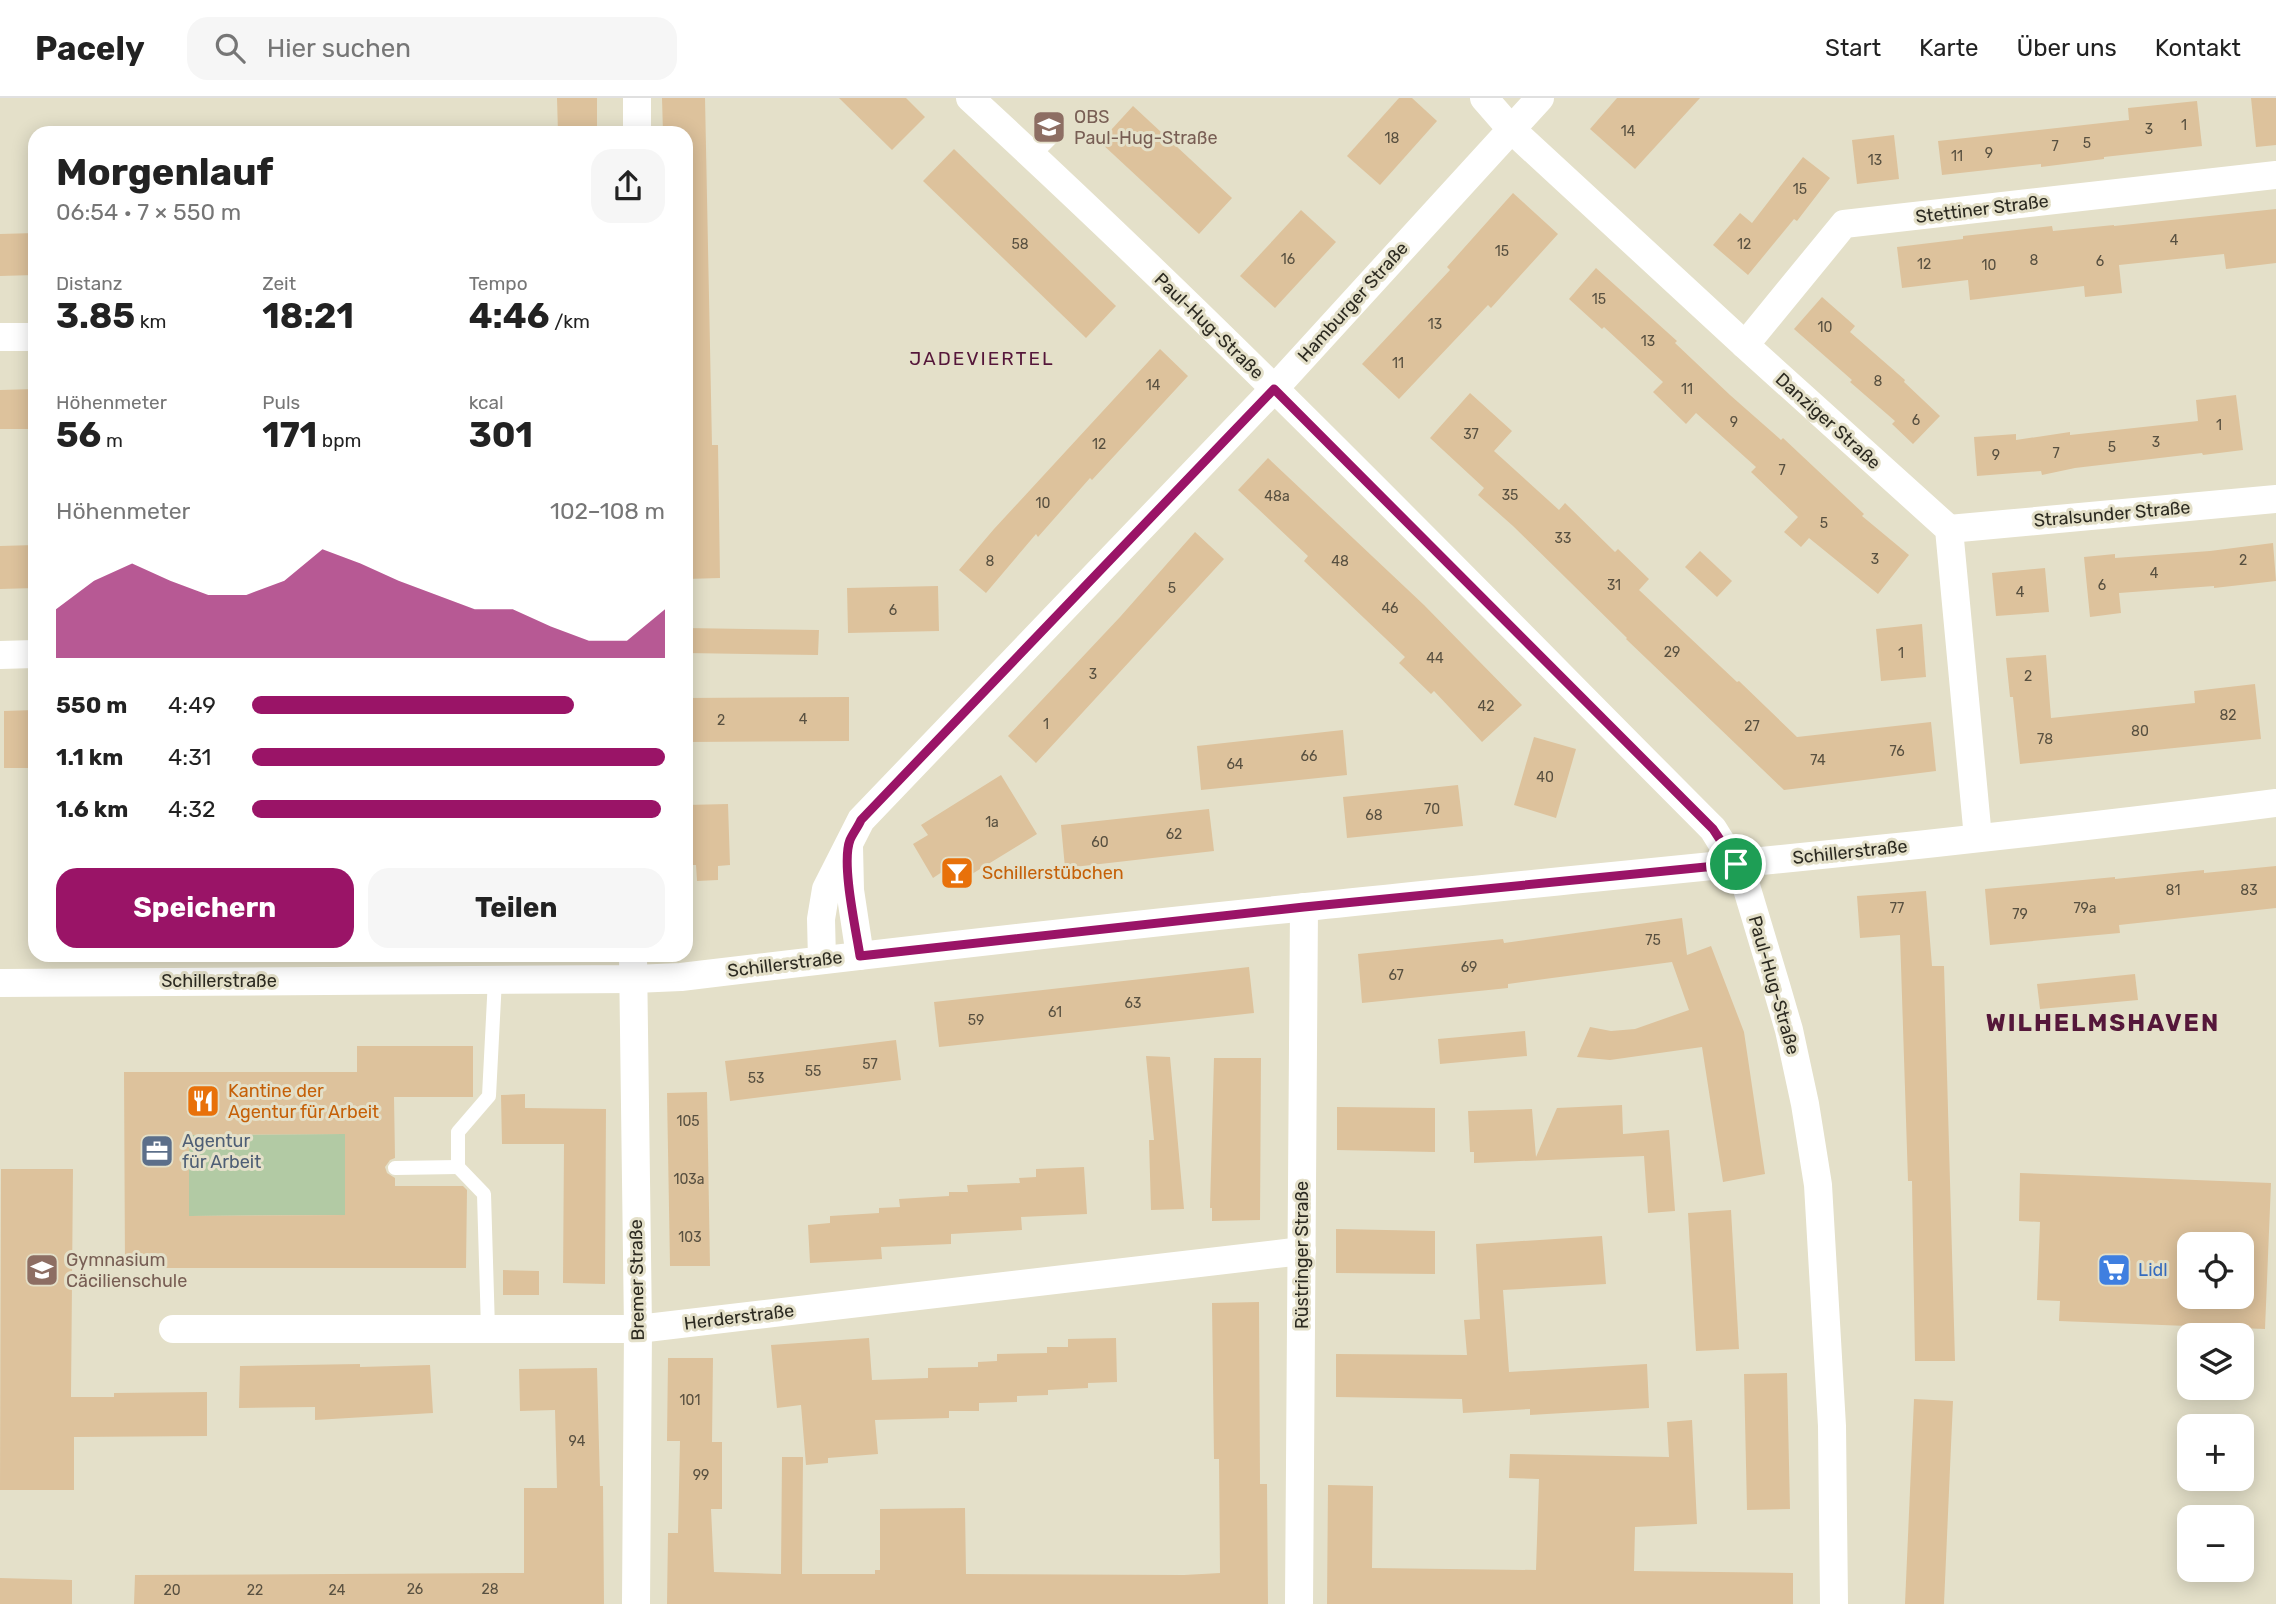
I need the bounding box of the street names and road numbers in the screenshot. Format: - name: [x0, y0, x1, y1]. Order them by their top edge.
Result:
- street label: Stettiner Straße: [1914, 190, 2050, 228]
- street label: Hamburger Straße: [1293, 237, 1413, 367]
- street label: Paul-Hug-Straße: [1150, 268, 1268, 384]
- street label: Danziger Straße: [1771, 368, 1885, 474]
- street label: Stralsunder Straße: [2033, 496, 2191, 532]
- street label: Schillerstraße: [1791, 835, 1909, 869]
- street label: Paul-Hug-Straße: [1744, 913, 1804, 1057]
- street label: Schillerstraße: [726, 946, 844, 982]
- street label: Schillerstraße: [161, 970, 277, 992]
- street label: Rüstringer Straße: [1291, 1181, 1313, 1329]
- street label: Bremer Straße: [625, 1219, 649, 1341]
- street label: Herderstraße: [683, 1299, 795, 1335]

